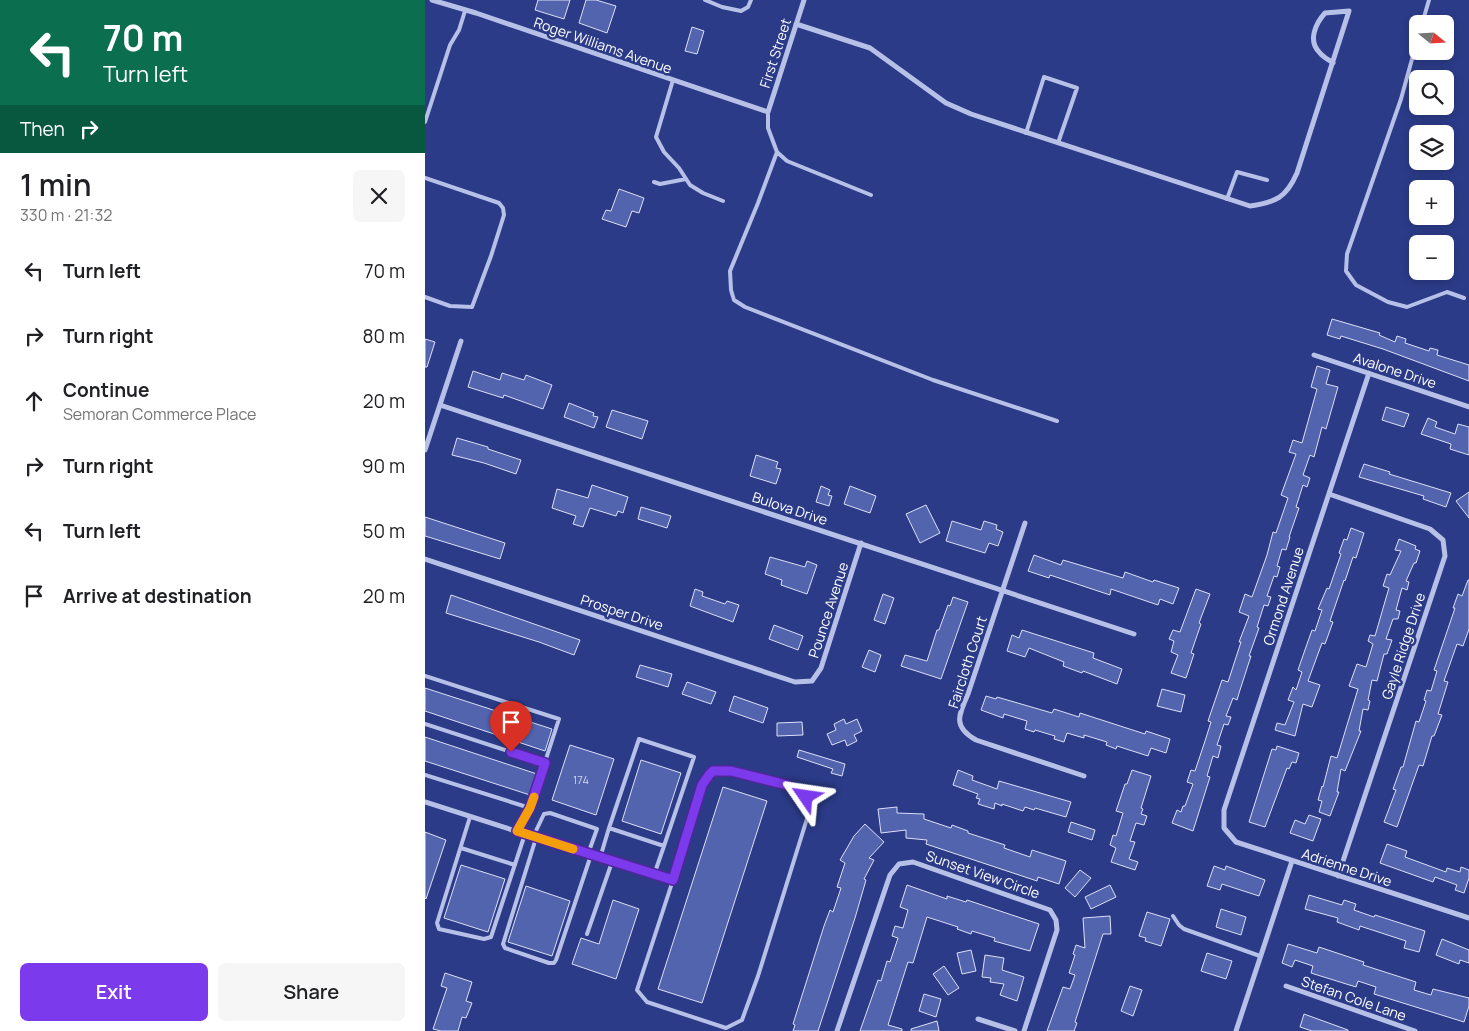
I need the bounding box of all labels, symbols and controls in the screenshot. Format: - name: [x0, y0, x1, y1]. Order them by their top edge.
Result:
- street label: Roger Williams Avenue: [531, 12, 675, 78]
- text: 70 m: [103, 14, 183, 62]
- street label: First Street: [755, 15, 795, 90]
- north arrow: [1409, 15, 1454, 60]
- map controls: [1409, 15, 1454, 280]
- icon: left: [20, 20, 85, 85]
- text: Turn left: [103, 59, 188, 89]
- button: search: [1409, 70, 1454, 115]
- icon: right: [75, 115, 103, 143]
- text: Then: [20, 116, 65, 142]
- button: layers: [1409, 125, 1454, 170]
- text: 1 min: [20, 164, 92, 205]
- button: close: [353, 170, 405, 222]
- button: +: [1409, 180, 1454, 225]
- text: 330 m · 21:32: [20, 204, 112, 226]
- button: −: [1409, 235, 1454, 280]
- icon: left: [20, 257, 48, 285]
- text: Turn left: [63, 258, 141, 284]
- text: 70 m: [364, 258, 405, 284]
- icon: right: [20, 322, 48, 350]
- text: Turn right: [63, 323, 153, 349]
- text: 80 m: [362, 323, 405, 349]
- street label: Avalone Drive: [1351, 348, 1439, 392]
- text: Continue: [63, 377, 149, 403]
- icon: ahead: [20, 387, 48, 415]
- text: 20 m: [363, 388, 405, 414]
- text: Semoran Commerce Place: [63, 403, 256, 425]
- icon: right: [20, 452, 48, 480]
- text: Turn right: [63, 453, 153, 479]
- text: 90 m: [362, 453, 405, 479]
- street label: Bulova Drive: [750, 487, 830, 529]
- icon: left: [20, 517, 48, 545]
- text: Turn left: [63, 518, 141, 544]
- text: 50 m: [363, 518, 405, 544]
- street label: Ormond Avenue: [1258, 544, 1308, 648]
- street label: Pounce Avenue: [804, 560, 852, 660]
- icon: arrive: [20, 582, 48, 610]
- text: Arrive at destination: [63, 583, 252, 609]
- text: 20 m: [363, 583, 405, 609]
- street label: Prosper Drive: [578, 590, 666, 634]
- street label: Gayle Ridge Drive: [1377, 590, 1429, 702]
- street label: Faircloth Court: [943, 613, 991, 710]
- pin: [490, 701, 532, 752]
- icon: arrive: [497, 708, 525, 736]
- position arrow: [779, 770, 831, 822]
- house number: 174: [573, 772, 589, 787]
- street label: Adrienne Drive: [1299, 843, 1395, 891]
- street label: Sunset View Circle: [924, 846, 1042, 902]
- button: Exit: [20, 963, 208, 1021]
- button: Share: [218, 963, 405, 1021]
- street label: Stefan Cole Lane: [1299, 971, 1409, 1025]

